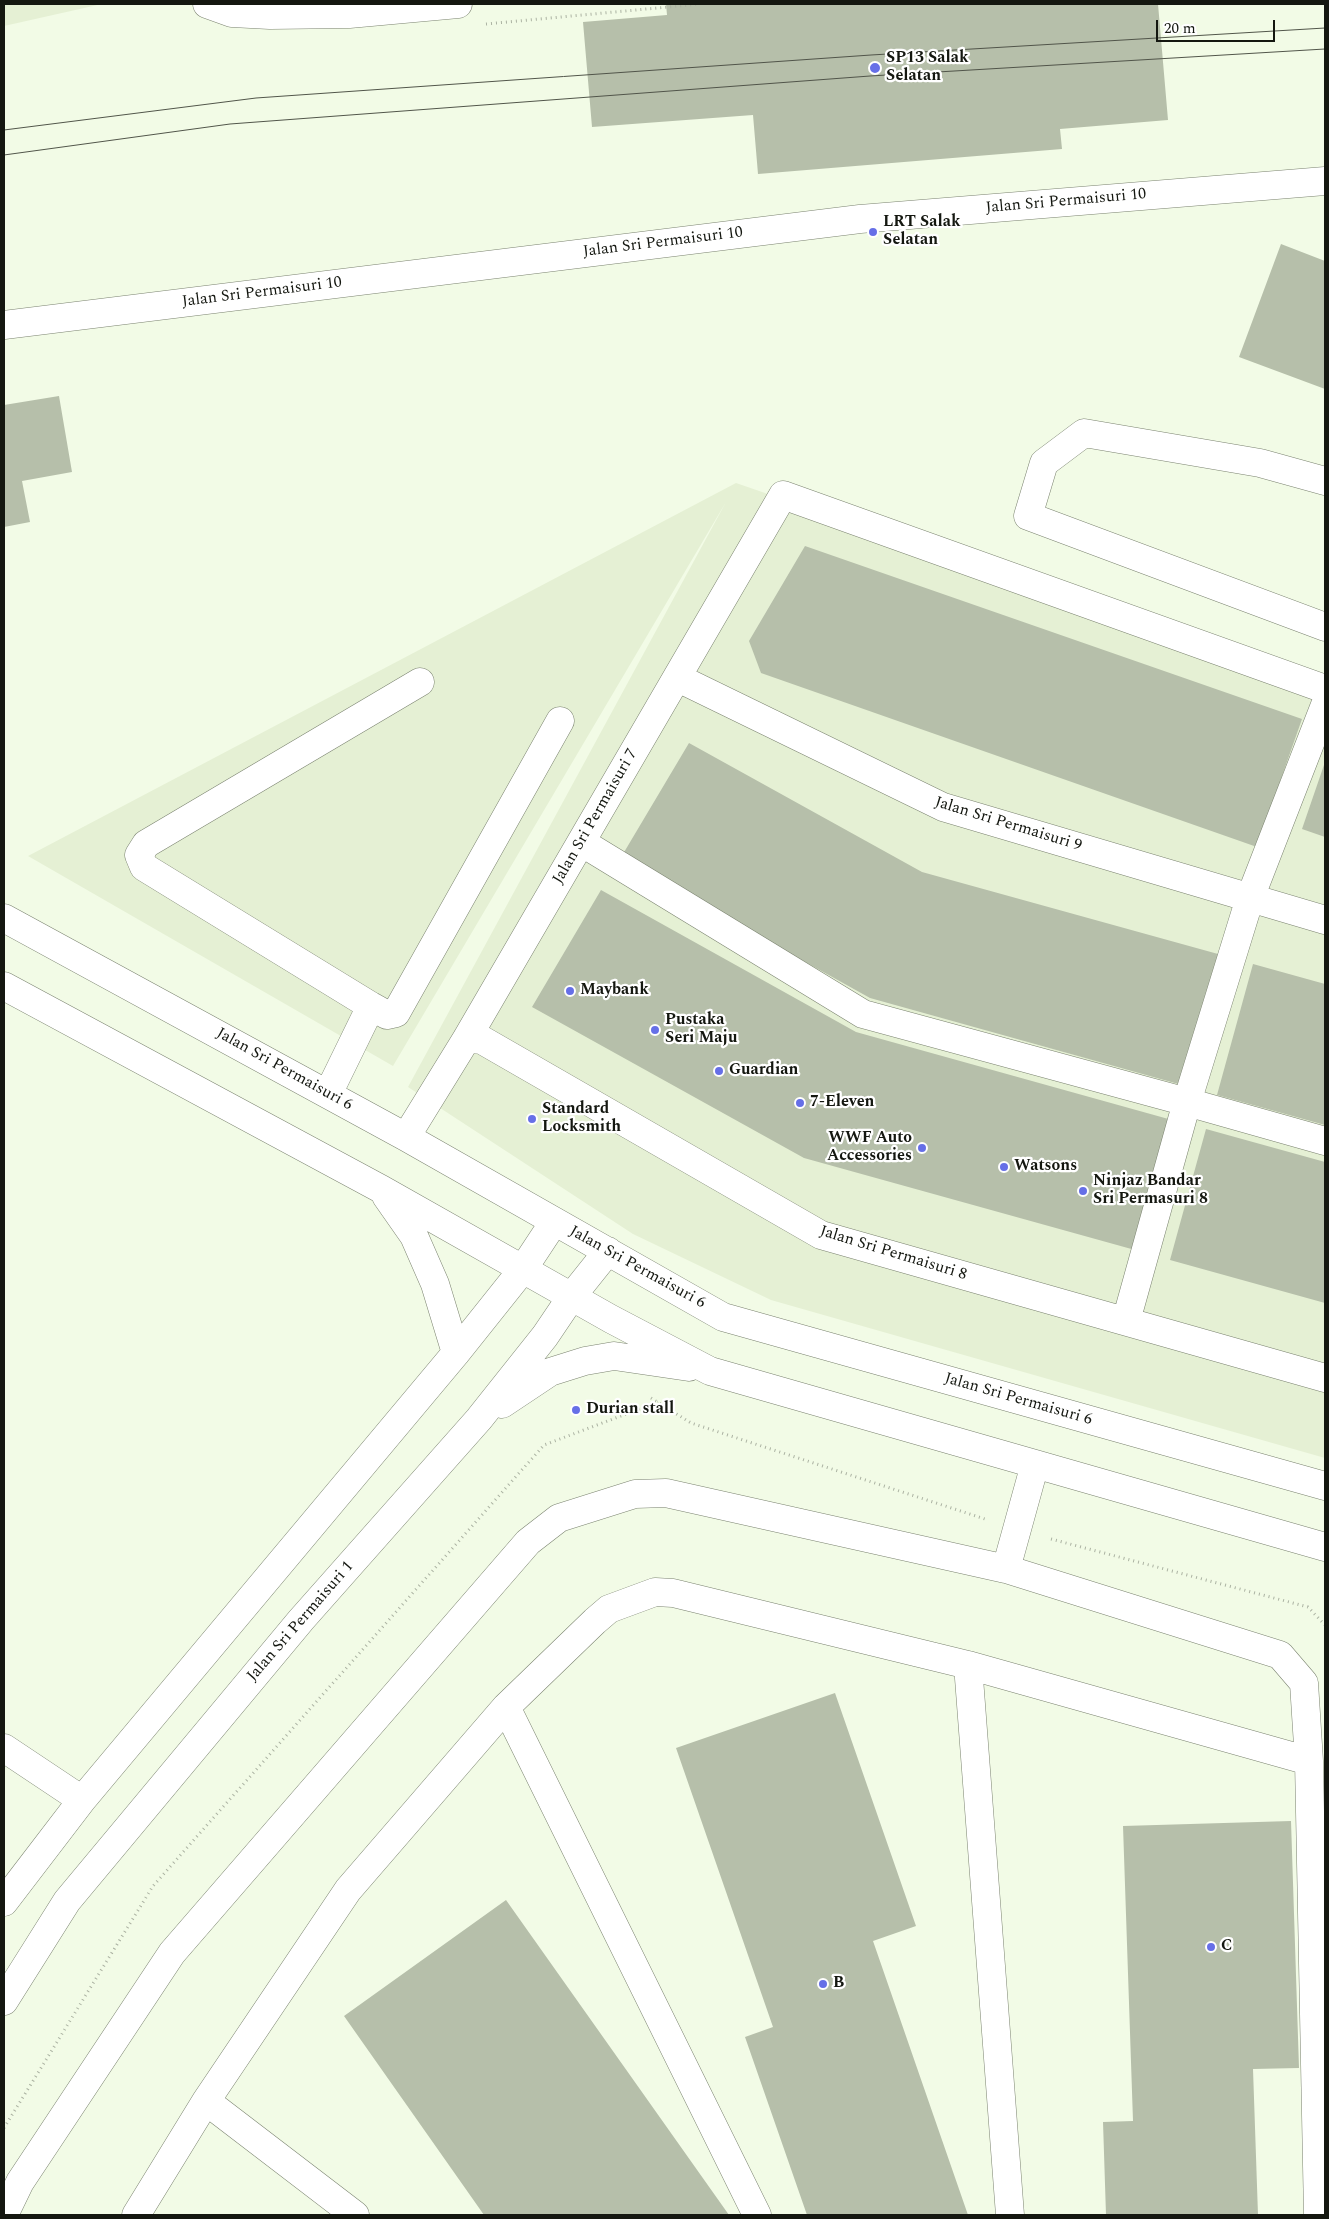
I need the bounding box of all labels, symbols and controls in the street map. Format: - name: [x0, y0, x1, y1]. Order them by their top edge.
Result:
- scale bar: [1159, 10, 1278, 42]
- text: 20 m: [1164, 17, 1196, 40]
- place label: SP13 Salak Selatan: [886, 49, 969, 87]
- marker: SP13 Salak Selatan: [868, 61, 882, 75]
- street label: Jalan Sri Permaisuri 10: [985, 185, 1147, 219]
- place label: LRT Salak Selatan: [883, 213, 961, 251]
- street label: Jalan Sri Permaisuri 10: [582, 224, 744, 262]
- marker: LRT Salak Selatan: [867, 226, 879, 238]
- street label: Jalan Sri Permaisuri 10: [181, 274, 343, 312]
- street label: Jalan Sri Permaisuri 7: [549, 746, 643, 888]
- street label: Jalan Sri Permaisuri 9: [932, 793, 1084, 857]
- place label: Maybank: [580, 981, 649, 1001]
- marker: Maybank: [564, 985, 576, 997]
- place label: Pustaka Seri Maju: [665, 1011, 737, 1049]
- marker: Pustaka Seri Maju: [649, 1024, 661, 1036]
- street label: Jalan Sri Permaisuri 6: [212, 1025, 356, 1115]
- place label: Guardian: [729, 1061, 798, 1081]
- marker: Guardian: [713, 1065, 725, 1077]
- place label: 7-Eleven: [810, 1093, 874, 1113]
- marker: 7-Eleven: [794, 1097, 806, 1109]
- place label: Standard Locksmith: [542, 1100, 621, 1138]
- marker: Standard Locksmith: [526, 1113, 538, 1125]
- place label: WWF Auto Accessories: [827, 1129, 912, 1167]
- marker: WWF Auto Accessories: [916, 1142, 928, 1154]
- place label: Watsons: [1014, 1157, 1077, 1177]
- marker: Watsons: [998, 1161, 1010, 1173]
- place label: Ninjaz Bandar Sri Permasuri 8: [1093, 1172, 1208, 1210]
- marker: Ninjaz Bandar Sri Permasuri 8: [1077, 1185, 1089, 1197]
- street label: Jalan Sri Permaisuri 8: [817, 1222, 969, 1286]
- street label: Jalan Sri Permaisuri 6: [565, 1223, 709, 1313]
- street label: Jalan Sri Permaisuri 6: [942, 1370, 1094, 1430]
- place label: Durian stall: [586, 1400, 674, 1420]
- marker: Durian stall: [570, 1404, 582, 1416]
- street label: Jalan Sri Permaisuri 1: [244, 1558, 358, 1686]
- place label: C: [1221, 1937, 1232, 1957]
- marker: C: [1205, 1941, 1217, 1953]
- place label: B: [833, 1974, 844, 1994]
- marker: B: [817, 1978, 829, 1990]

